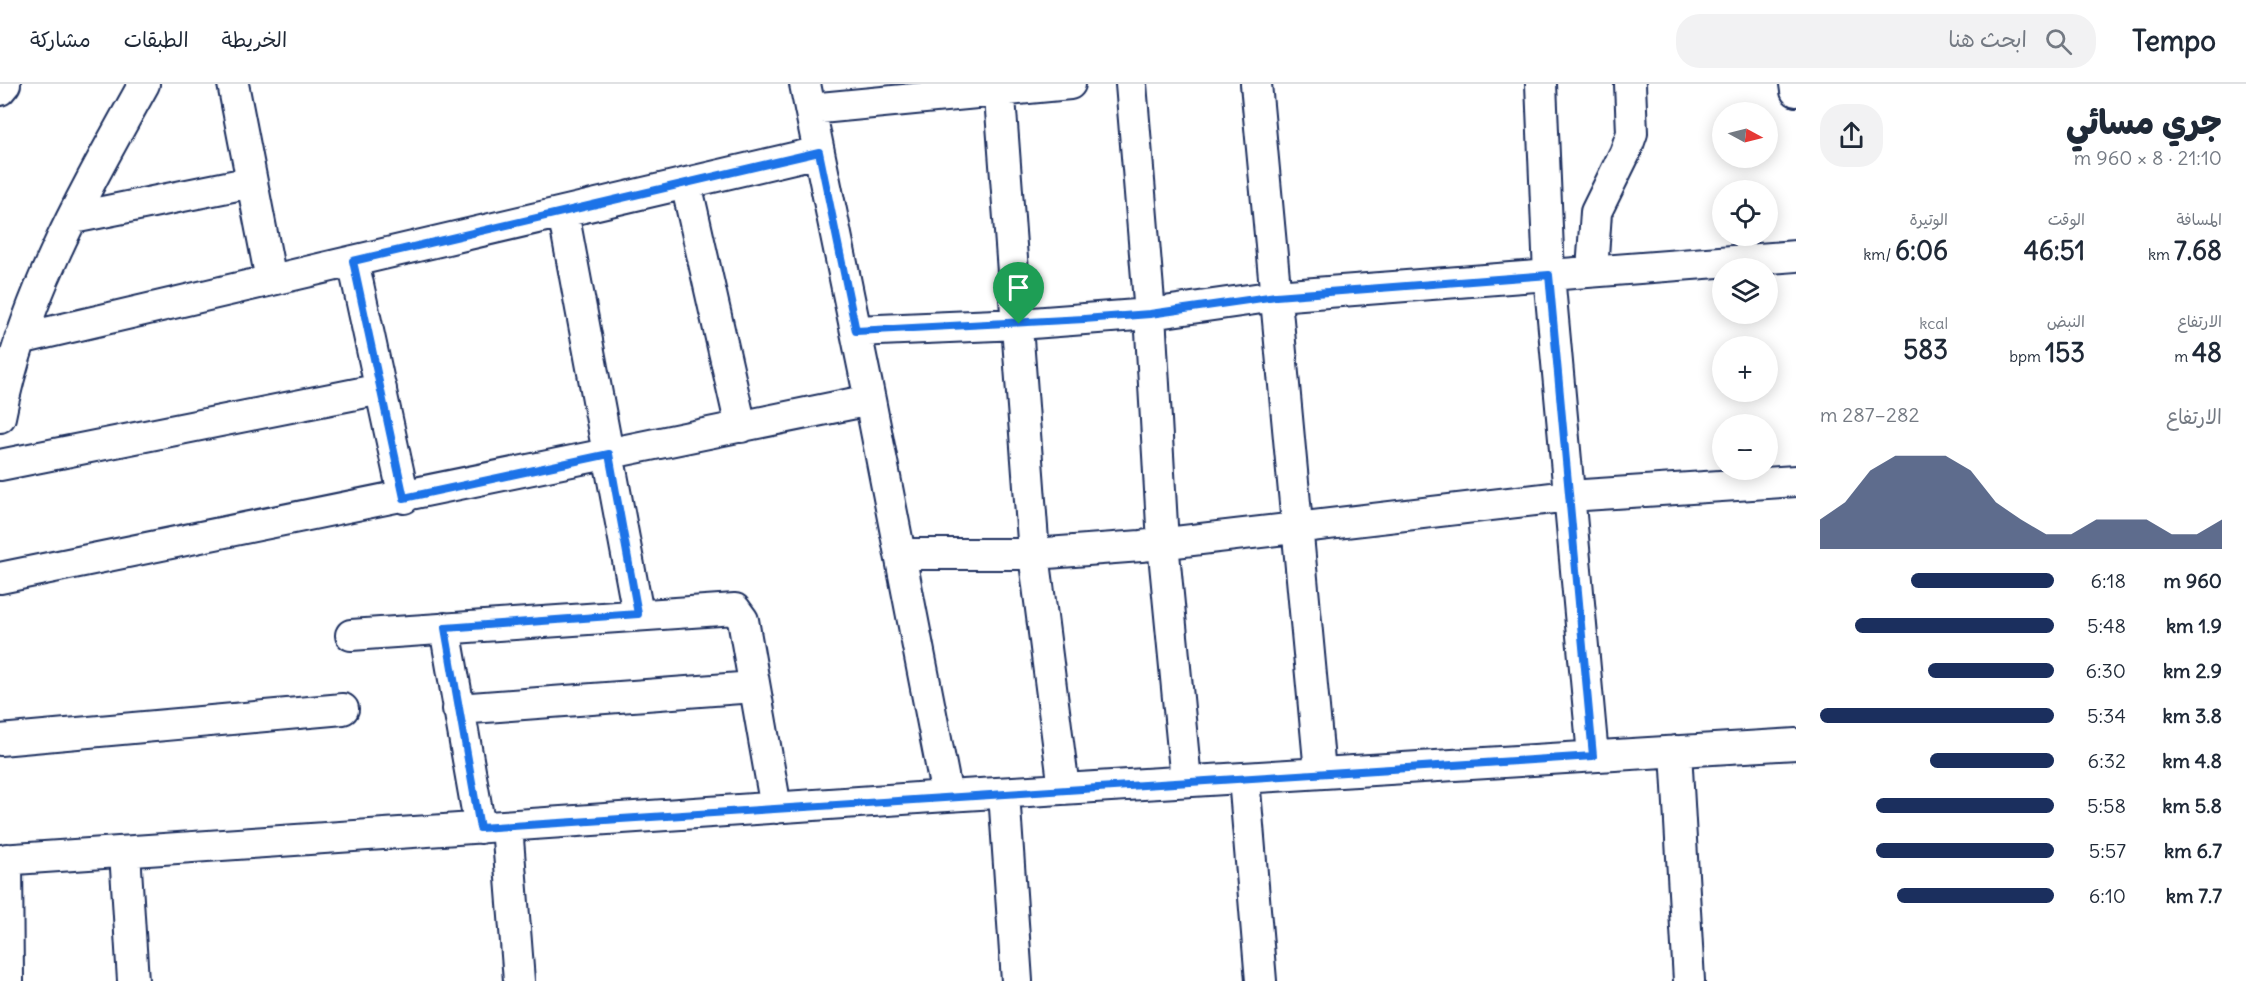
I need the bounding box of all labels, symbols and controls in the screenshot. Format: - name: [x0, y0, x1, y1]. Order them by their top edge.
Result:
- search box: [1676, 14, 2096, 68]
- text: Tempo: [2132, 23, 2216, 59]
- text: ابحث هنا: [1948, 25, 2027, 53]
- icon: search: [2042, 25, 2075, 58]
- text: مشاركة: [30, 26, 91, 53]
- text: الطبقات: [124, 26, 189, 53]
- text: الخريطة: [222, 26, 287, 53]
- text: جري مسائي: [2066, 101, 2222, 143]
- north arrow: [1712, 102, 1778, 168]
- map controls: [1712, 102, 1778, 480]
- button: share: [1820, 104, 1883, 167]
- text: 21:10 · 8 × 960 m: [2074, 145, 2222, 170]
- button: locate: [1712, 180, 1778, 246]
- text: الوتيرة: [1909, 209, 1948, 229]
- text: الوقت: [2048, 209, 2085, 229]
- text: المسافة: [2176, 209, 2222, 229]
- text: 6:06: [1895, 234, 1948, 267]
- text: 46:51: [2024, 234, 2085, 267]
- text: 7.68: [2174, 234, 2222, 267]
- text: /km: [1863, 244, 1895, 264]
- text: km: [2148, 244, 2174, 264]
- button: layers: [1712, 258, 1778, 324]
- pin: [993, 262, 1044, 324]
- icon: arrive: [1002, 271, 1035, 304]
- text: النبض: [2047, 311, 2085, 331]
- text: الارتفاع: [2177, 311, 2222, 331]
- text: kcal: [1919, 313, 1948, 333]
- text: 583: [1903, 333, 1948, 366]
- button: +: [1712, 336, 1778, 402]
- text: 153: [2045, 336, 2085, 369]
- text: 48: [2192, 336, 2222, 369]
- text: bpm: [2009, 346, 2045, 366]
- text: m: [2174, 346, 2192, 366]
- text: 282–287 m: [1820, 402, 1919, 427]
- text: الارتفاع: [2166, 404, 2222, 429]
- button: −: [1712, 414, 1778, 480]
- text: 6:18: [2090, 568, 2126, 593]
- text: 960 m: [2163, 568, 2222, 593]
- text: 5:48: [2087, 613, 2126, 638]
- text: 1.9 km: [2166, 613, 2222, 638]
- text: 6:30: [2085, 658, 2126, 683]
- text: 2.9 km: [2163, 658, 2222, 683]
- text: 5:34: [2087, 703, 2126, 728]
- text: 3.8 km: [2162, 703, 2222, 728]
- text: 6:32: [2088, 748, 2126, 773]
- text: 4.8 km: [2162, 748, 2222, 773]
- text: 5:58: [2087, 793, 2126, 818]
- text: 5.8 km: [2162, 793, 2222, 818]
- text: 5:57: [2089, 838, 2126, 863]
- text: 6.7 km: [2164, 838, 2222, 863]
- text: 6:10: [2089, 883, 2126, 908]
- text: 7.7 km: [2166, 883, 2222, 908]

